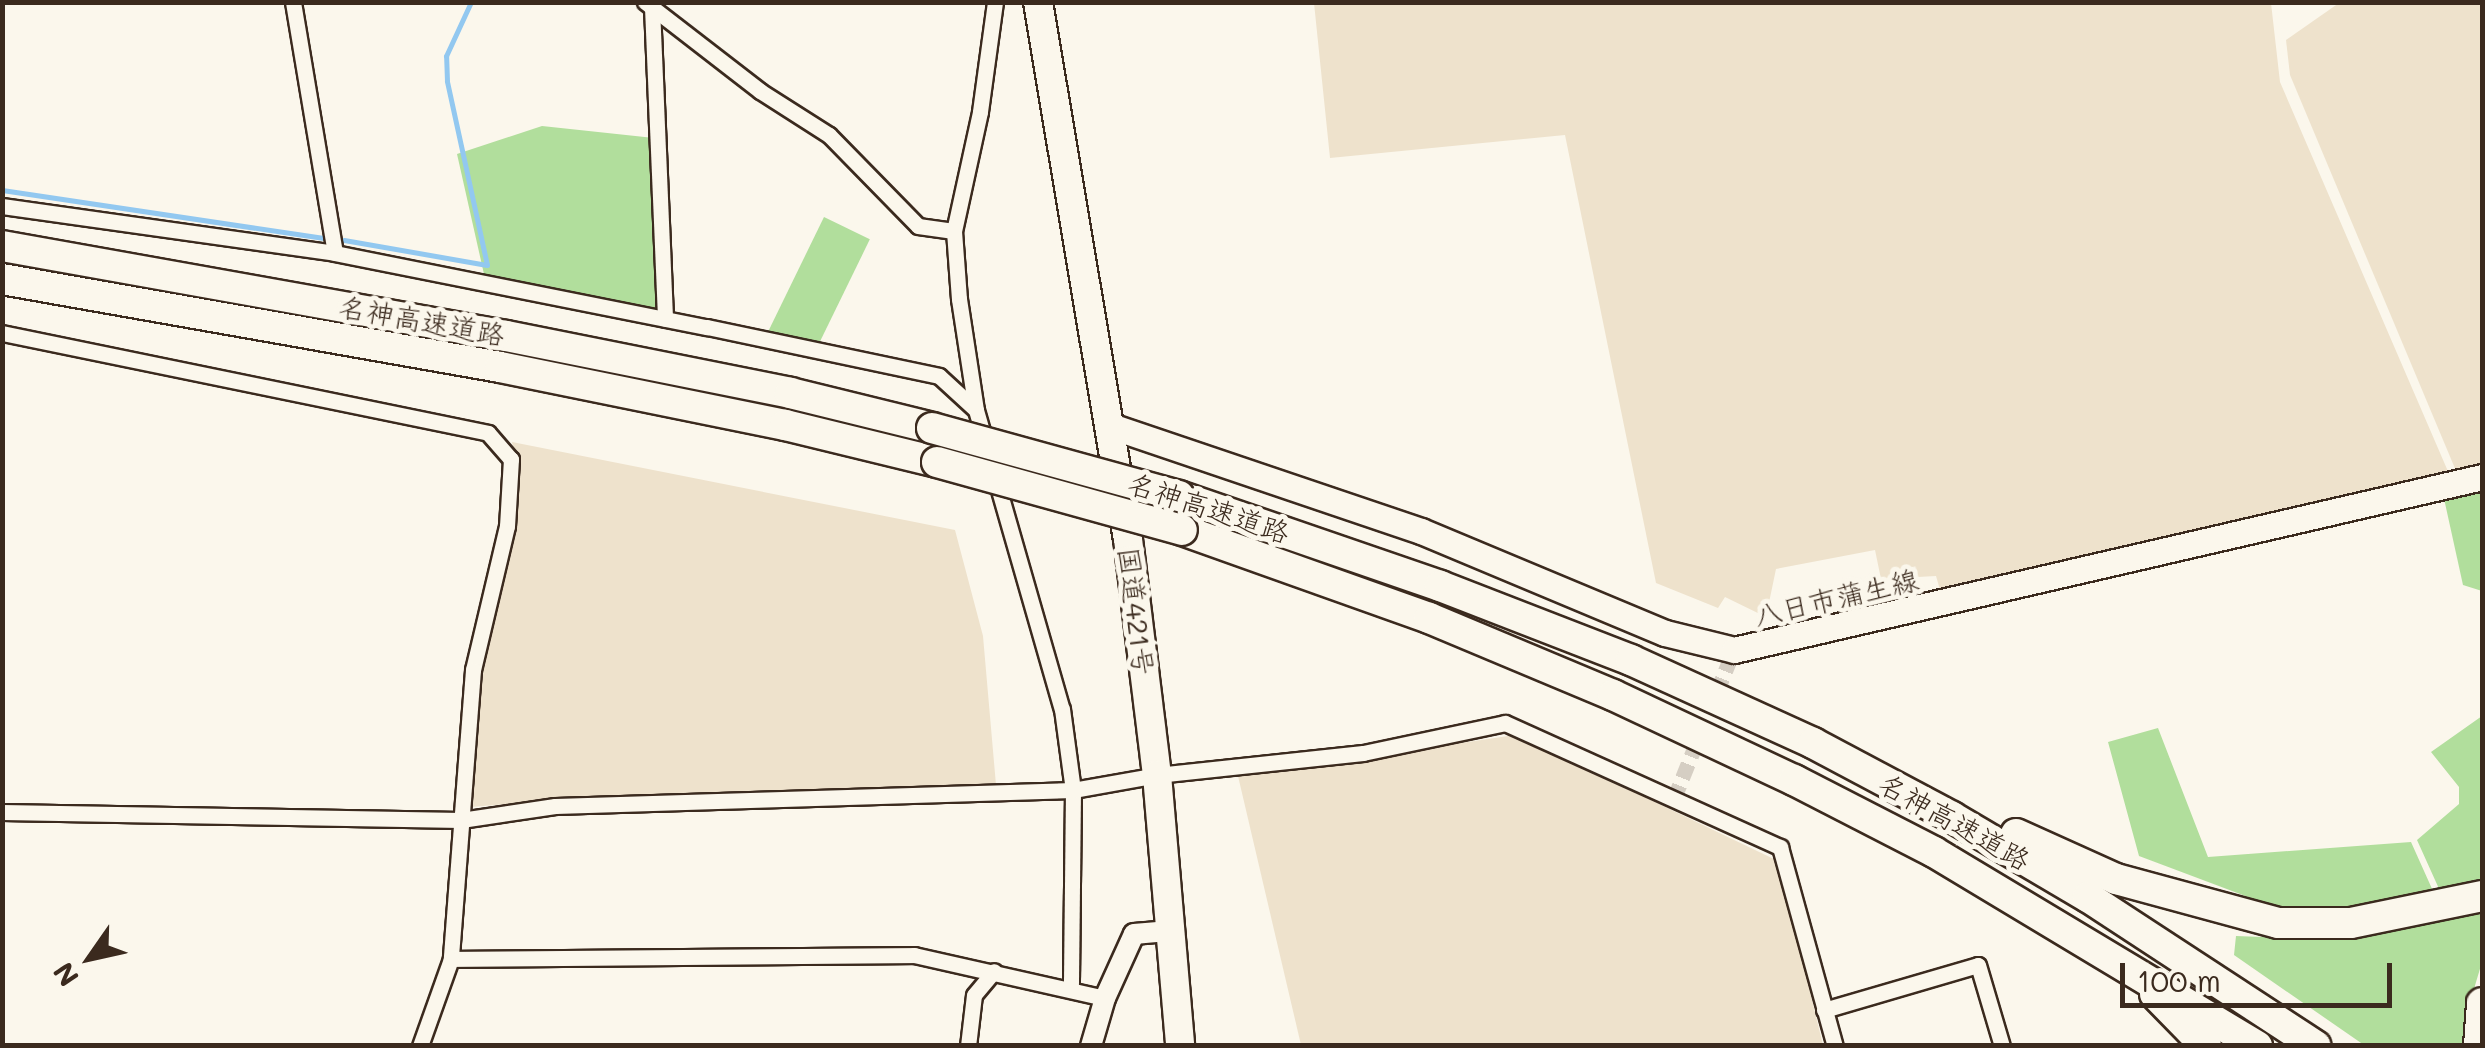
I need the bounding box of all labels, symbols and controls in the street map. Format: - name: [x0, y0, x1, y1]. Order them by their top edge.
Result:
- street label: 名神高速道路: [336, 289, 508, 351]
- street label: 名神高速道路: [1124, 465, 1294, 549]
- street label: 国道421号: [1112, 545, 1162, 677]
- street label: 八日市蒲生線: [1750, 562, 1922, 632]
- street label: 名神高速道路: [1873, 766, 2037, 876]
- north arrow: [40, 908, 140, 1008]
- scale bar: [2125, 943, 2398, 1005]
- text: N: [44, 956, 86, 994]
- text: 100 m: [2137, 960, 2221, 1000]

